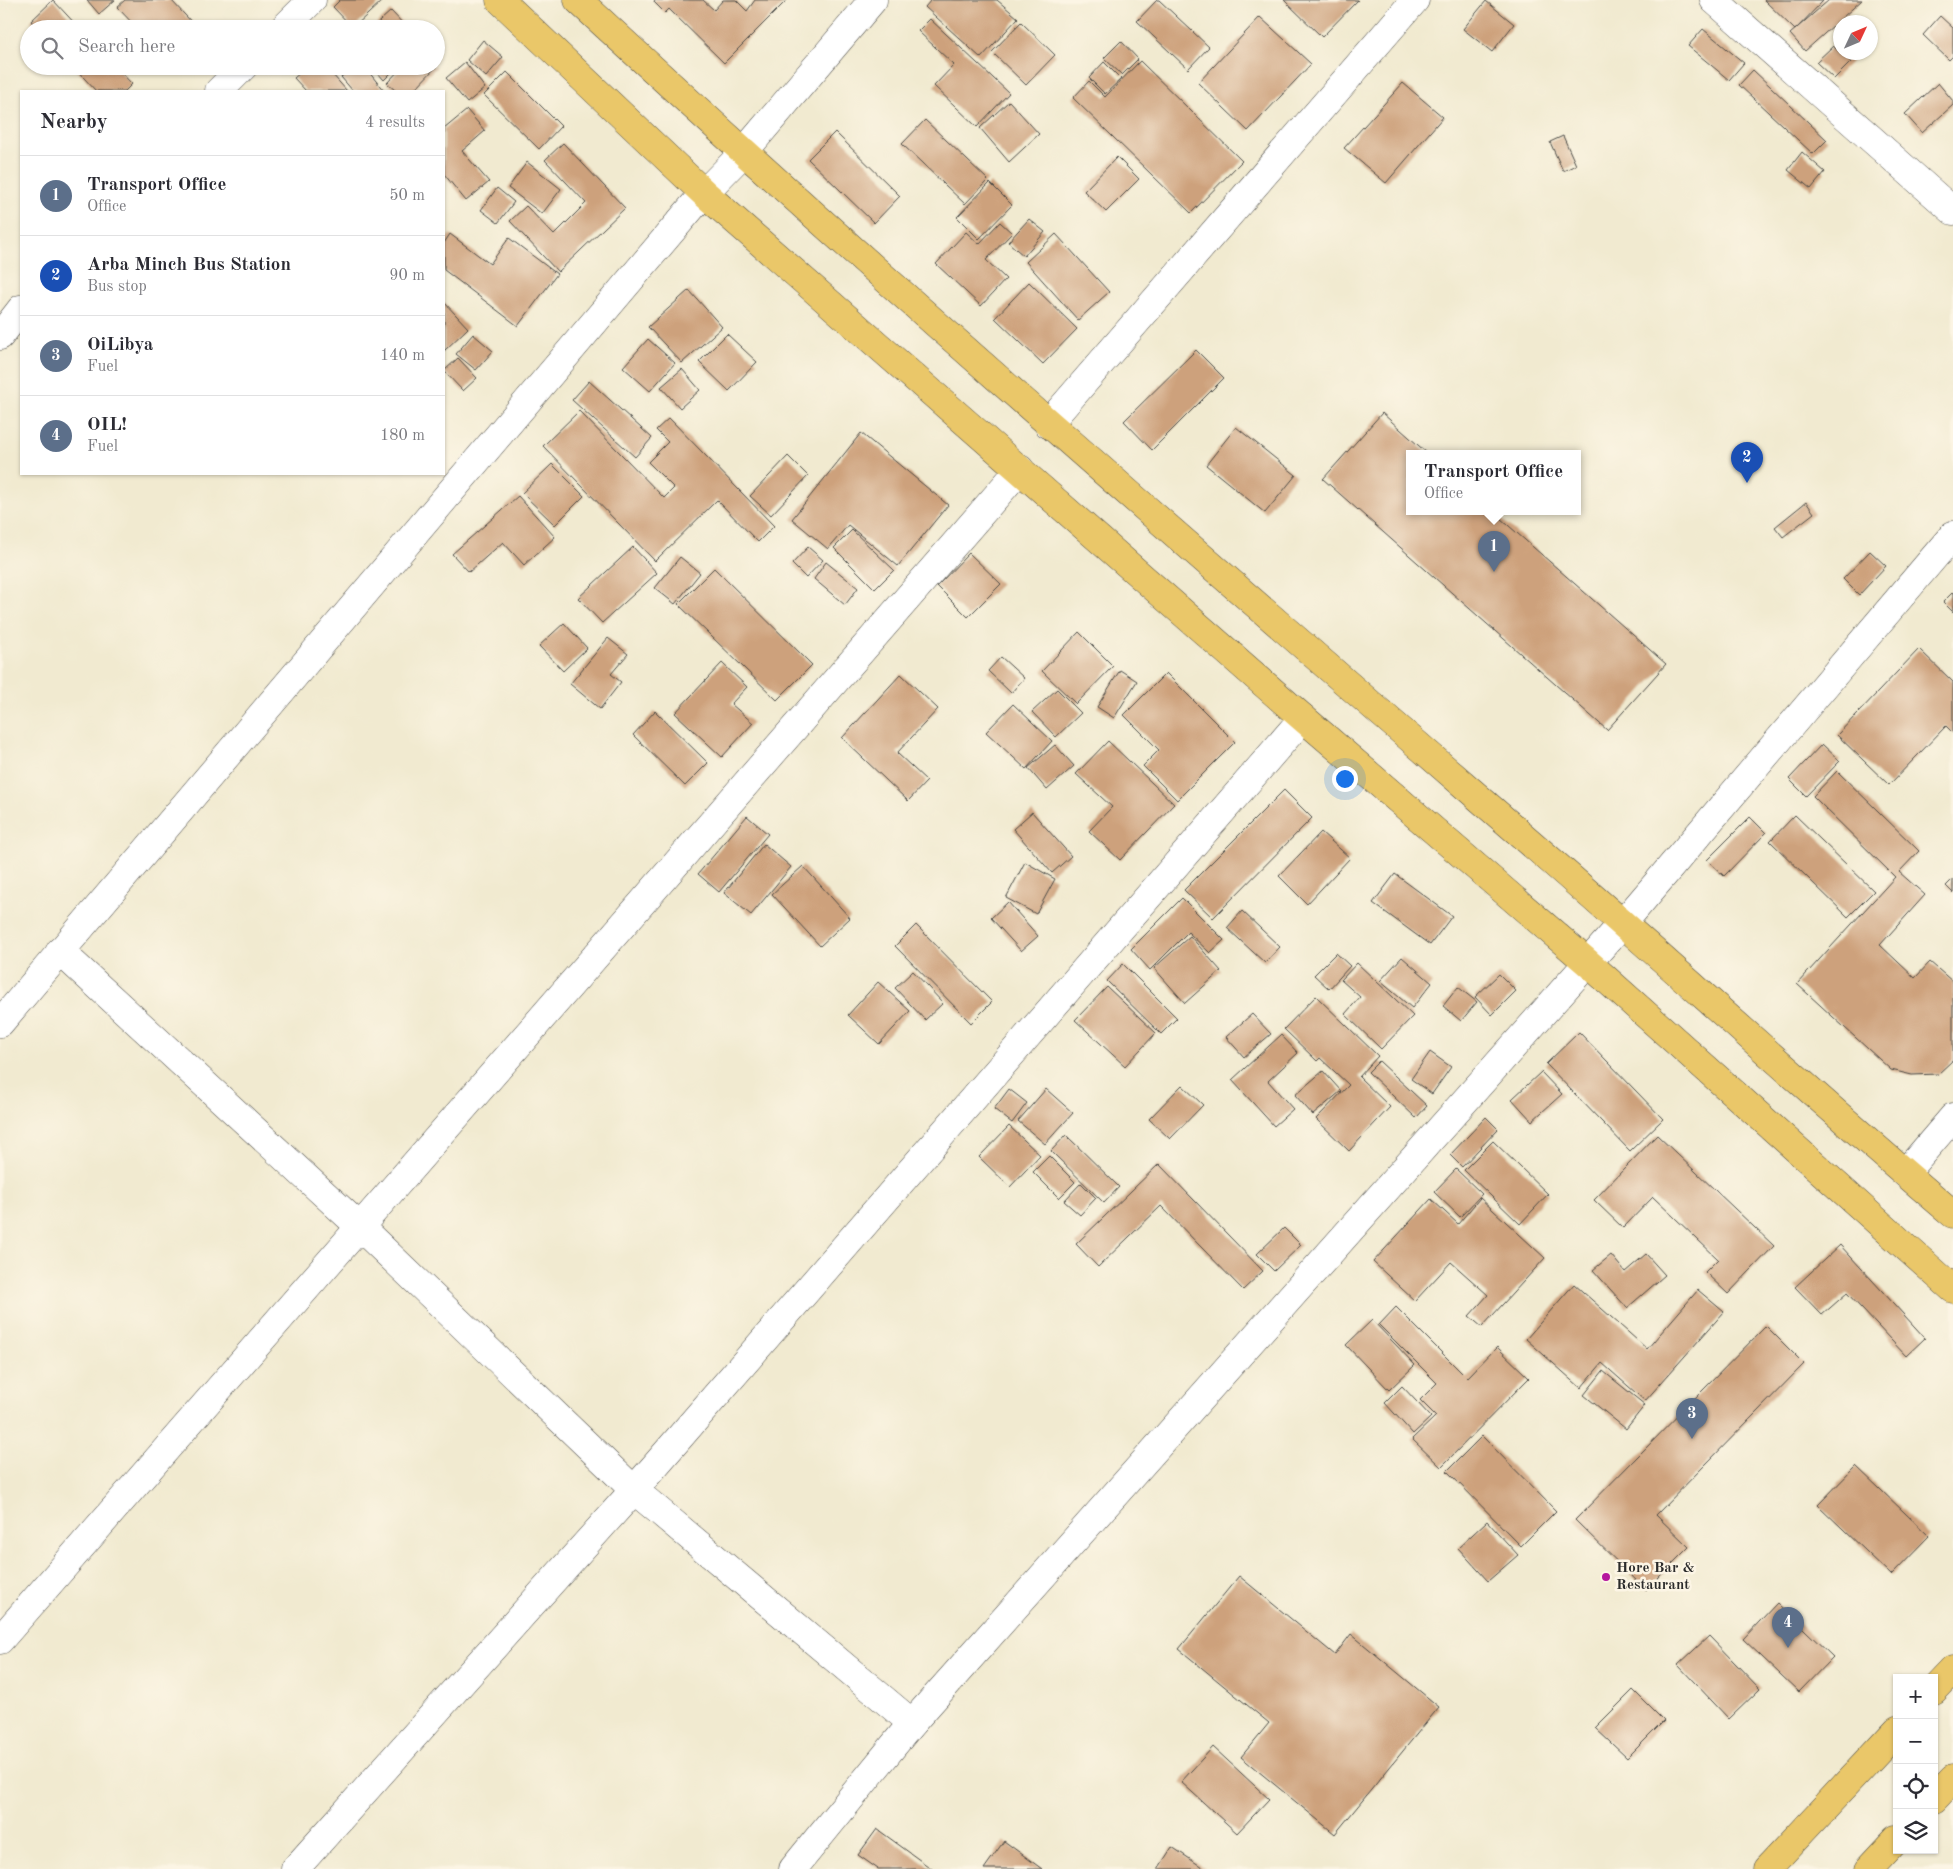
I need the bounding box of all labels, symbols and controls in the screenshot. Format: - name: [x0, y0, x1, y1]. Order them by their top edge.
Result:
- north arrow: [1833, 15, 1878, 60]
- search box: [20, 20, 445, 75]
- icon: search: [38, 34, 66, 62]
- text: Search here: [78, 38, 175, 57]
- text: Nearby: [40, 112, 108, 133]
- text: 4 results: [365, 115, 425, 131]
- text: Transport Office: [87, 176, 226, 195]
- text: 1: [51, 188, 61, 204]
- text: 50 m: [389, 188, 425, 204]
- text: Office: [87, 199, 126, 215]
- text: Arba Minch Bus Station: [87, 256, 291, 275]
- text: 2: [51, 268, 61, 284]
- text: 90 m: [389, 268, 425, 284]
- text: Bus stop: [87, 279, 147, 295]
- text: OiLibya: [87, 336, 153, 355]
- text: 3: [51, 348, 61, 364]
- text: 140 m: [380, 348, 425, 364]
- text: Fuel: [87, 359, 118, 375]
- text: OIL!: [87, 416, 127, 435]
- text: 4: [51, 428, 61, 444]
- text: 180 m: [380, 428, 425, 444]
- text: Fuel: [87, 439, 118, 455]
- pin: 2: [1731, 442, 1763, 483]
- popup: [1406, 450, 1581, 515]
- text: Transport Office: [1424, 463, 1563, 482]
- text: Office: [1424, 486, 1463, 502]
- pin: 1: [1478, 531, 1510, 572]
- your location: [1332, 766, 1358, 792]
- pin: 3: [1676, 1398, 1708, 1439]
- place label: Hore Bar & Restaurant: [1616, 1561, 1695, 1593]
- marker: Hore Bar & Restaurant: [1600, 1571, 1612, 1583]
- pin: 4: [1772, 1607, 1804, 1648]
- map controls: [1893, 1674, 1938, 1854]
- button: +: [1893, 1674, 1938, 1719]
- button: −: [1893, 1719, 1938, 1764]
- button: locate: [1893, 1764, 1938, 1809]
- button: layers: [1893, 1809, 1938, 1854]

